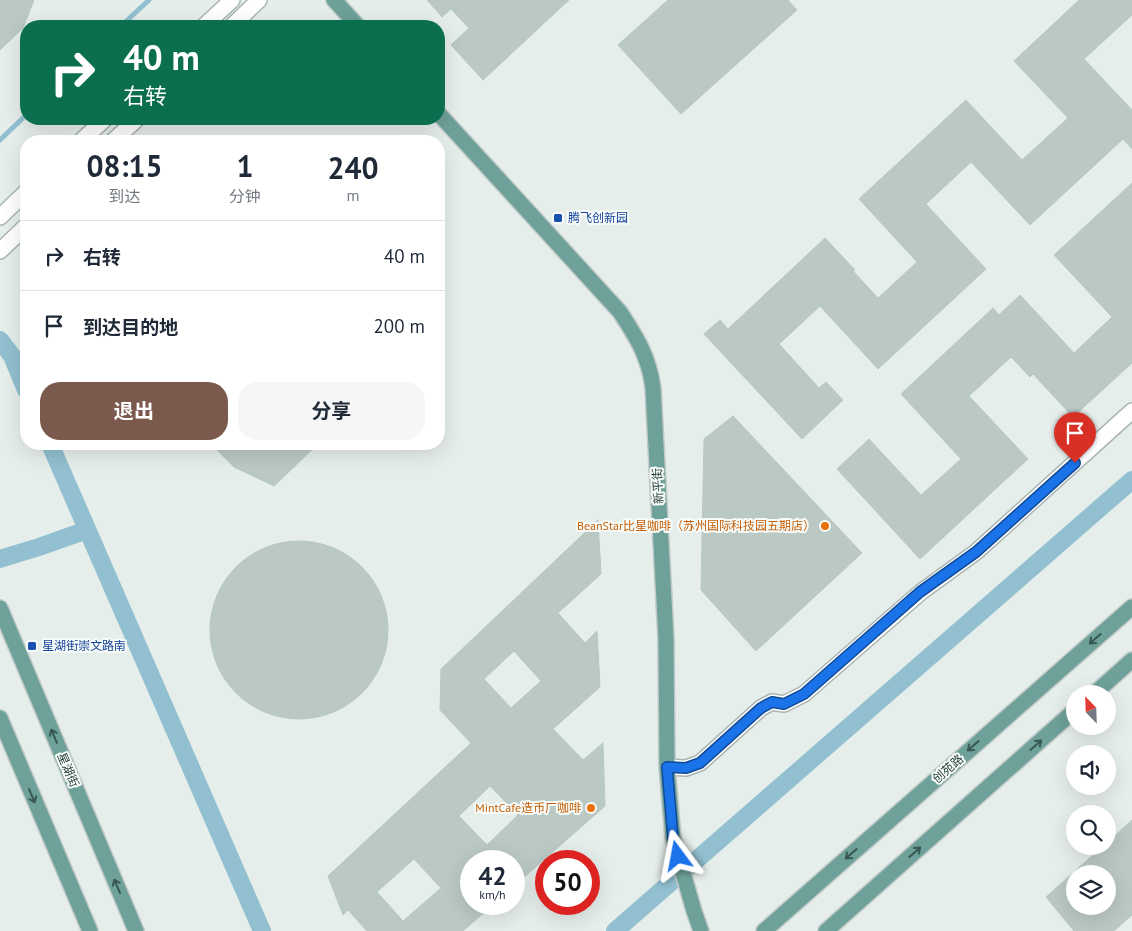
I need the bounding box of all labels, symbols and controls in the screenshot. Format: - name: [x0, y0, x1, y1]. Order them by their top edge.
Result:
- text: 40 m: [123, 34, 200, 80]
- icon: right: [40, 40, 105, 105]
- text: 右转: [123, 82, 167, 110]
- text: 08:15: [86, 146, 163, 185]
- text: 1: [237, 146, 254, 185]
- text: 240: [328, 148, 379, 187]
- text: m: [347, 185, 360, 205]
- text: 到达: [109, 186, 141, 206]
- text: 分钟: [229, 186, 261, 206]
- place label: 腾飞创新园: [568, 210, 628, 225]
- marker: 腾飞创新园: [552, 212, 564, 224]
- icon: right: [40, 242, 68, 270]
- text: 40 m: [384, 244, 425, 268]
- text: 右转: [83, 245, 121, 269]
- icon: arrive: [40, 312, 68, 340]
- text: 200 m: [373, 314, 425, 338]
- text: 到达目的地: [83, 315, 178, 339]
- button: 退出: [40, 382, 228, 440]
- button: 分享: [238, 382, 425, 440]
- pin: [1054, 412, 1096, 463]
- icon: arrive: [1061, 419, 1089, 447]
- street label: 新平街: [649, 468, 666, 504]
- place label: BeanStar比星咖啡（苏州国际科技园五期店）: [577, 518, 815, 533]
- marker: BeanStar比星咖啡（苏州国际科技园五期店）: [819, 520, 831, 532]
- one-way arrow: [1089, 633, 1102, 645]
- place label: 星湖街崇文路南: [42, 638, 126, 653]
- marker: 星湖街崇文路南: [26, 640, 38, 652]
- north arrow: [1066, 685, 1116, 735]
- map controls: [1066, 685, 1116, 915]
- one-way arrow: [49, 729, 58, 744]
- one-way arrow: [1030, 739, 1043, 750]
- one-way arrow: [967, 741, 980, 752]
- button: sound: [1066, 745, 1116, 795]
- street label: 星湖街: [55, 750, 82, 789]
- street label: 创苑路: [929, 751, 966, 786]
- one-way arrow: [28, 788, 38, 803]
- place label: MintCafe造币厂咖啡: [475, 800, 581, 815]
- marker: MintCafe造币厂咖啡: [585, 802, 597, 814]
- button: search: [1066, 805, 1116, 855]
- position arrow: [651, 829, 703, 881]
- one-way arrow: [908, 847, 921, 858]
- one-way arrow: [845, 848, 858, 860]
- speed limit sign: 50: [535, 850, 600, 915]
- text: 42: [478, 860, 507, 892]
- button: layers: [1066, 865, 1116, 915]
- one-way arrow: [112, 879, 121, 894]
- text: km/h: [479, 887, 506, 902]

